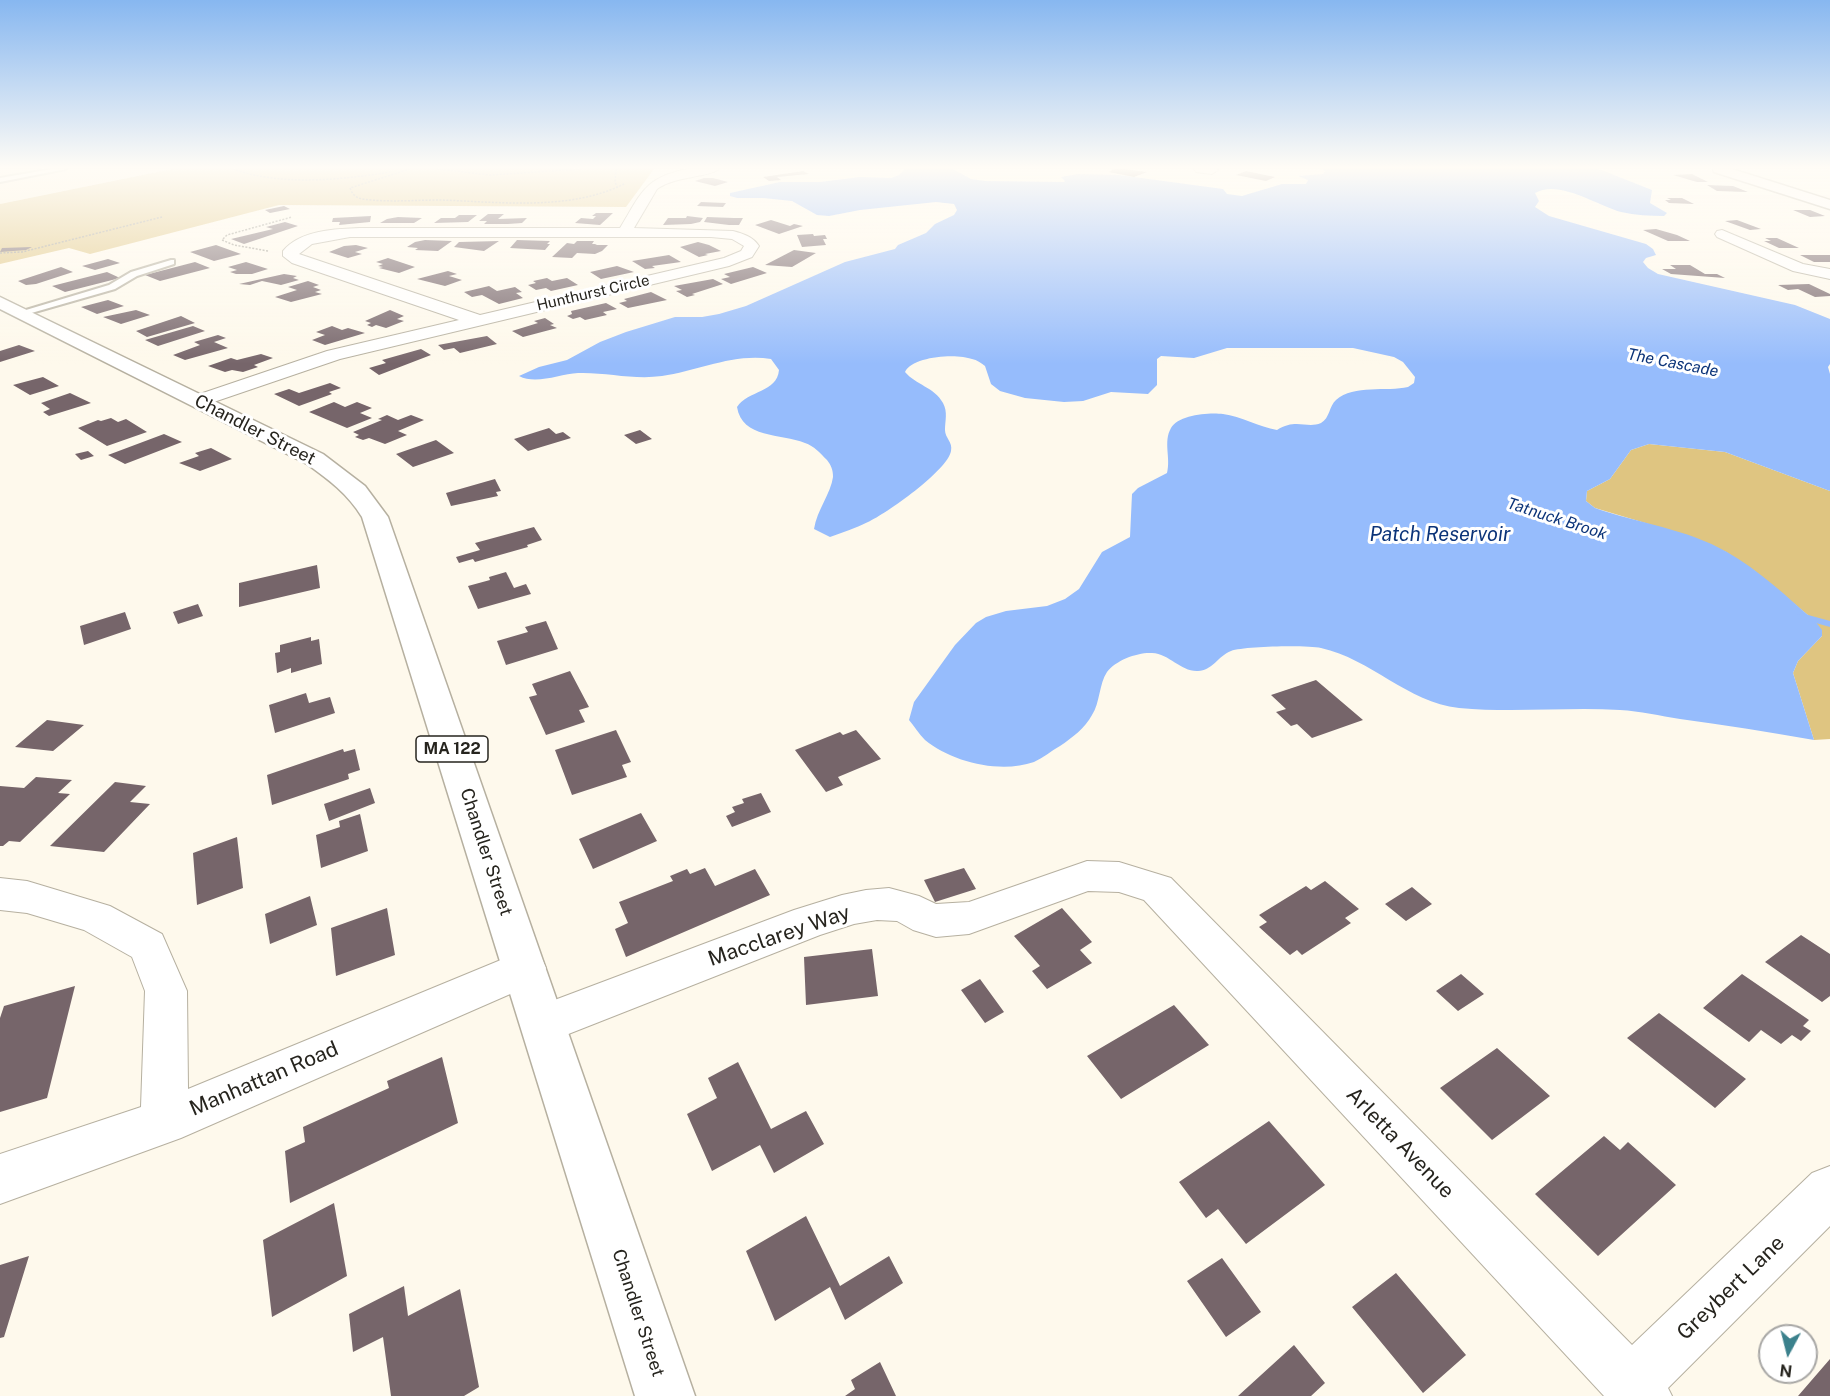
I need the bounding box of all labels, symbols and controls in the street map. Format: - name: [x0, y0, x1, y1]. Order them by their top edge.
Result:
- street label: Hunthurst Circle: [535, 271, 651, 315]
- water label: The Cascade: [1626, 345, 1720, 381]
- street label: Chandler Street: [191, 390, 319, 470]
- water label: Tatnuck Brook: [1505, 494, 1609, 544]
- water label: Patch Reservoir: [1370, 523, 1510, 547]
- road number: MA 122: [416, 736, 488, 762]
- street label: Chandler Street: [455, 785, 517, 919]
- street label: Macclarey Way: [705, 900, 853, 972]
- street label: Manhattan Road: [186, 1036, 342, 1122]
- street label: Arletta Avenue: [1341, 1082, 1459, 1204]
- street label: Greybert Lane: [1672, 1231, 1790, 1345]
- street label: Chandler Street: [607, 1246, 669, 1380]
- north arrow: [1758, 1324, 1818, 1384]
- text: N: [1779, 1360, 1793, 1381]

